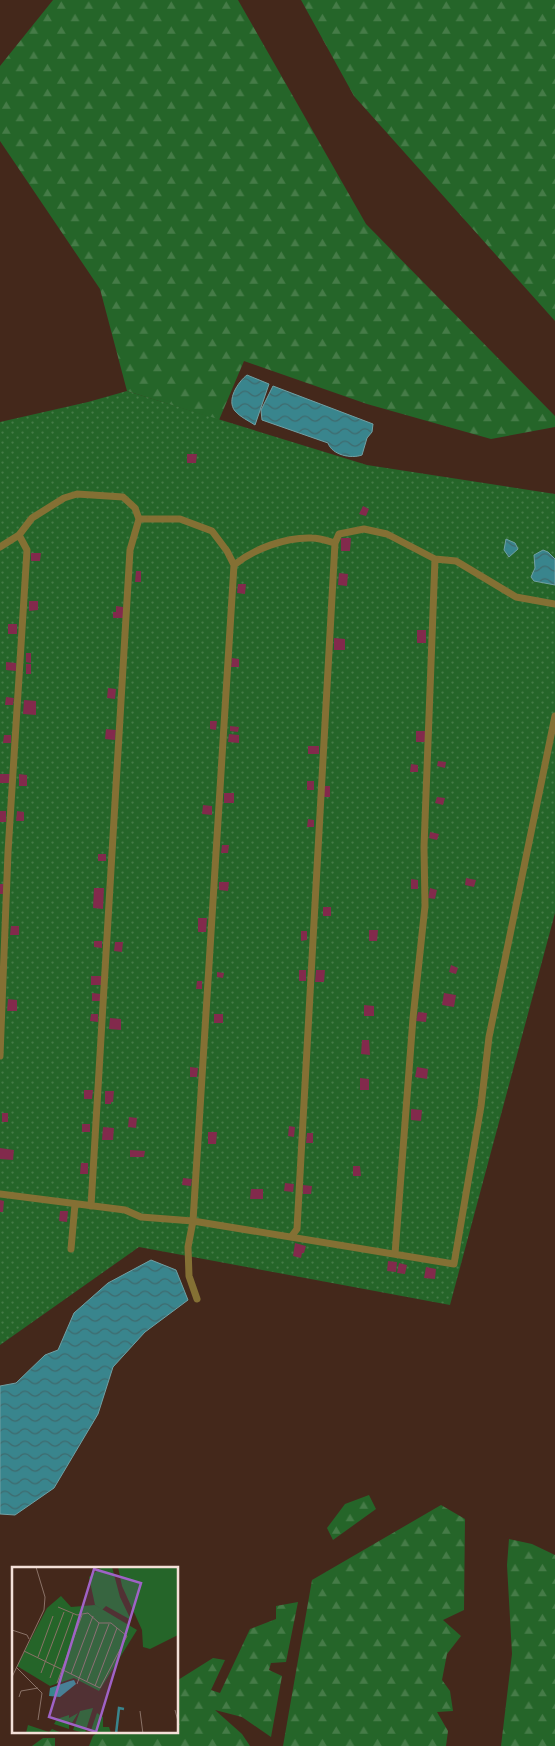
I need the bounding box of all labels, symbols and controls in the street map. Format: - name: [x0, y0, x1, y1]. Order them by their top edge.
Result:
- inset map: [12, 1567, 179, 1734]

